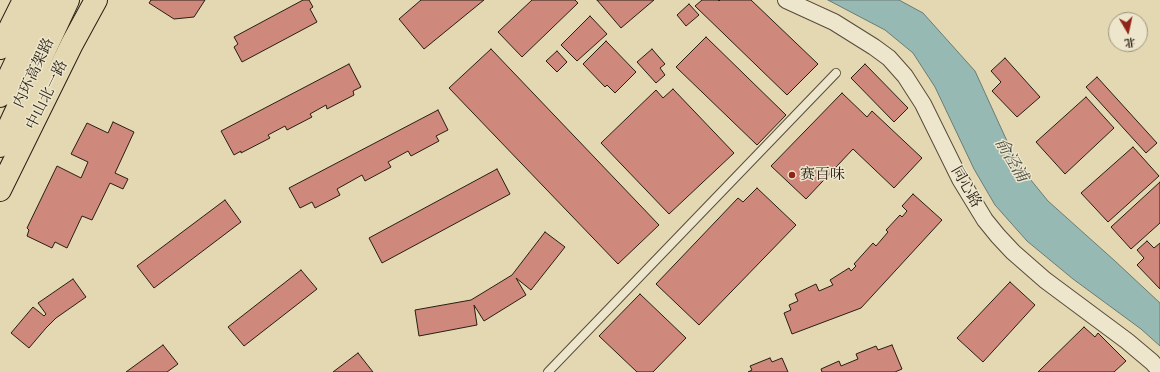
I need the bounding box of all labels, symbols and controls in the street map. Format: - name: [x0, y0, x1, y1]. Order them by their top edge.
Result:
- north arrow: [1108, 12, 1148, 52]
- street label: 内环高架路: [10, 35, 58, 111]
- text: 北: [1123, 35, 1136, 51]
- street label: 中山北一路: [22, 57, 72, 133]
- water label: 俞泾浦: [990, 134, 1032, 186]
- street label: 同心路: [947, 163, 985, 211]
- place label: 赛百味: [800, 166, 845, 184]
- marker: 赛百味: [787, 170, 797, 180]

